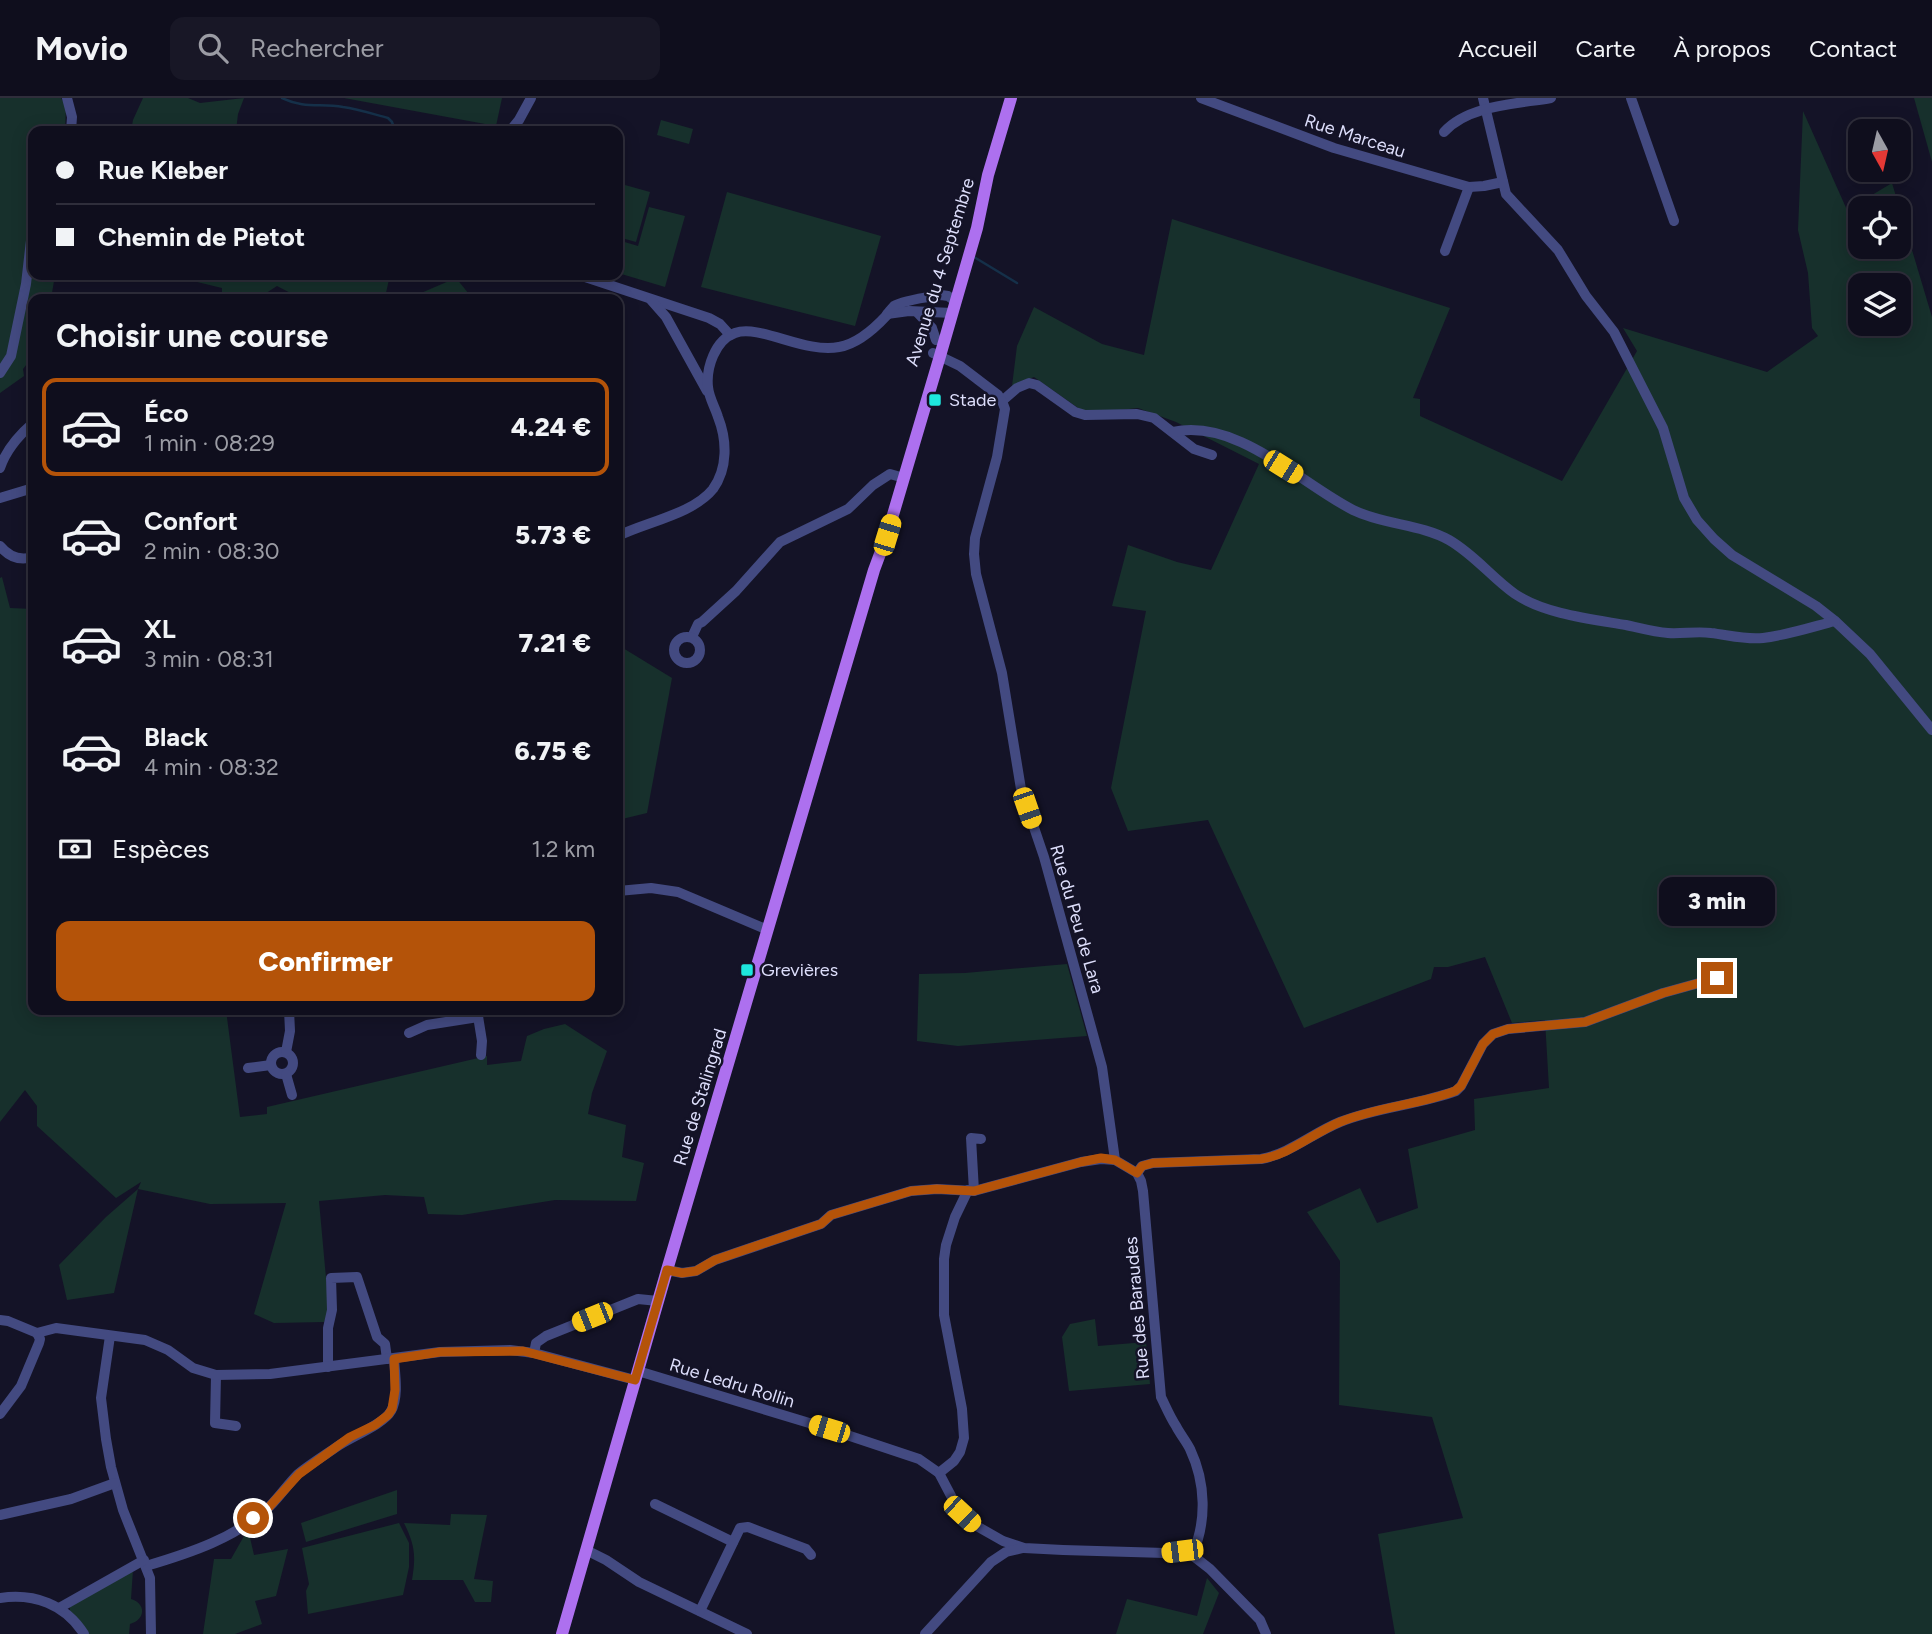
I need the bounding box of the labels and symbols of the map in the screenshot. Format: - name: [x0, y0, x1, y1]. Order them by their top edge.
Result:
- street label: Rue Marceau: [1302, 109, 1408, 163]
- north arrow: [1848, 119, 1911, 182]
- street label: Avenue du 4 Septembre: [901, 175, 979, 369]
- place label: Stade: [949, 389, 997, 411]
- marker: Stade: [927, 392, 943, 408]
- car: [1260, 447, 1307, 487]
- car: [871, 512, 904, 558]
- car: [1011, 785, 1044, 831]
- street label: Rue du Peu de Lara: [1045, 842, 1109, 996]
- callout: 3 min: [1659, 876, 1775, 926]
- place label: Grevières: [761, 959, 838, 981]
- marker: Grevières: [739, 962, 755, 978]
- route end: [1701, 962, 1733, 994]
- street label: Rue de Stalingrad: [669, 1026, 731, 1168]
- street label: Rue des Baraudes: [1120, 1236, 1154, 1380]
- car: [569, 1299, 616, 1335]
- street label: Rue Ledru Rollin: [667, 1354, 797, 1412]
- car: [806, 1413, 853, 1445]
- car: [940, 1492, 985, 1536]
- route start: [237, 1502, 269, 1534]
- car: [1160, 1538, 1205, 1564]

